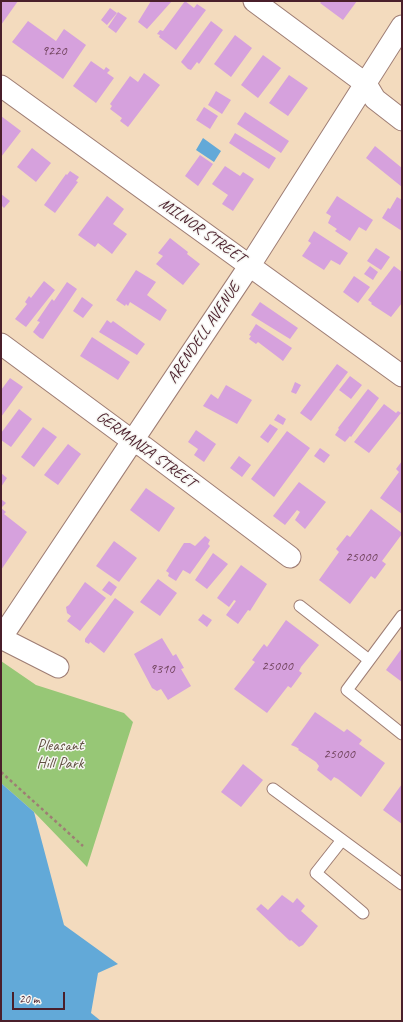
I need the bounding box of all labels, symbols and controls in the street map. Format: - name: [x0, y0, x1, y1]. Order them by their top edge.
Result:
- house number: 9220: [41, 43, 67, 59]
- street label: MILNOR STREET: [155, 194, 249, 268]
- street label: ARENDELL AVENUE: [163, 279, 245, 387]
- street label: GERMANIA STREET: [92, 407, 200, 493]
- house number: 25000: [345, 549, 377, 565]
- house number: 25000: [261, 658, 293, 674]
- house number: 9310: [149, 661, 175, 677]
- park label: Pleasant Hill Park: [37, 736, 83, 774]
- house number: 25000: [323, 746, 355, 762]
- scale bar: [14, 984, 67, 1010]
- text: 20 m: [19, 991, 39, 1007]

